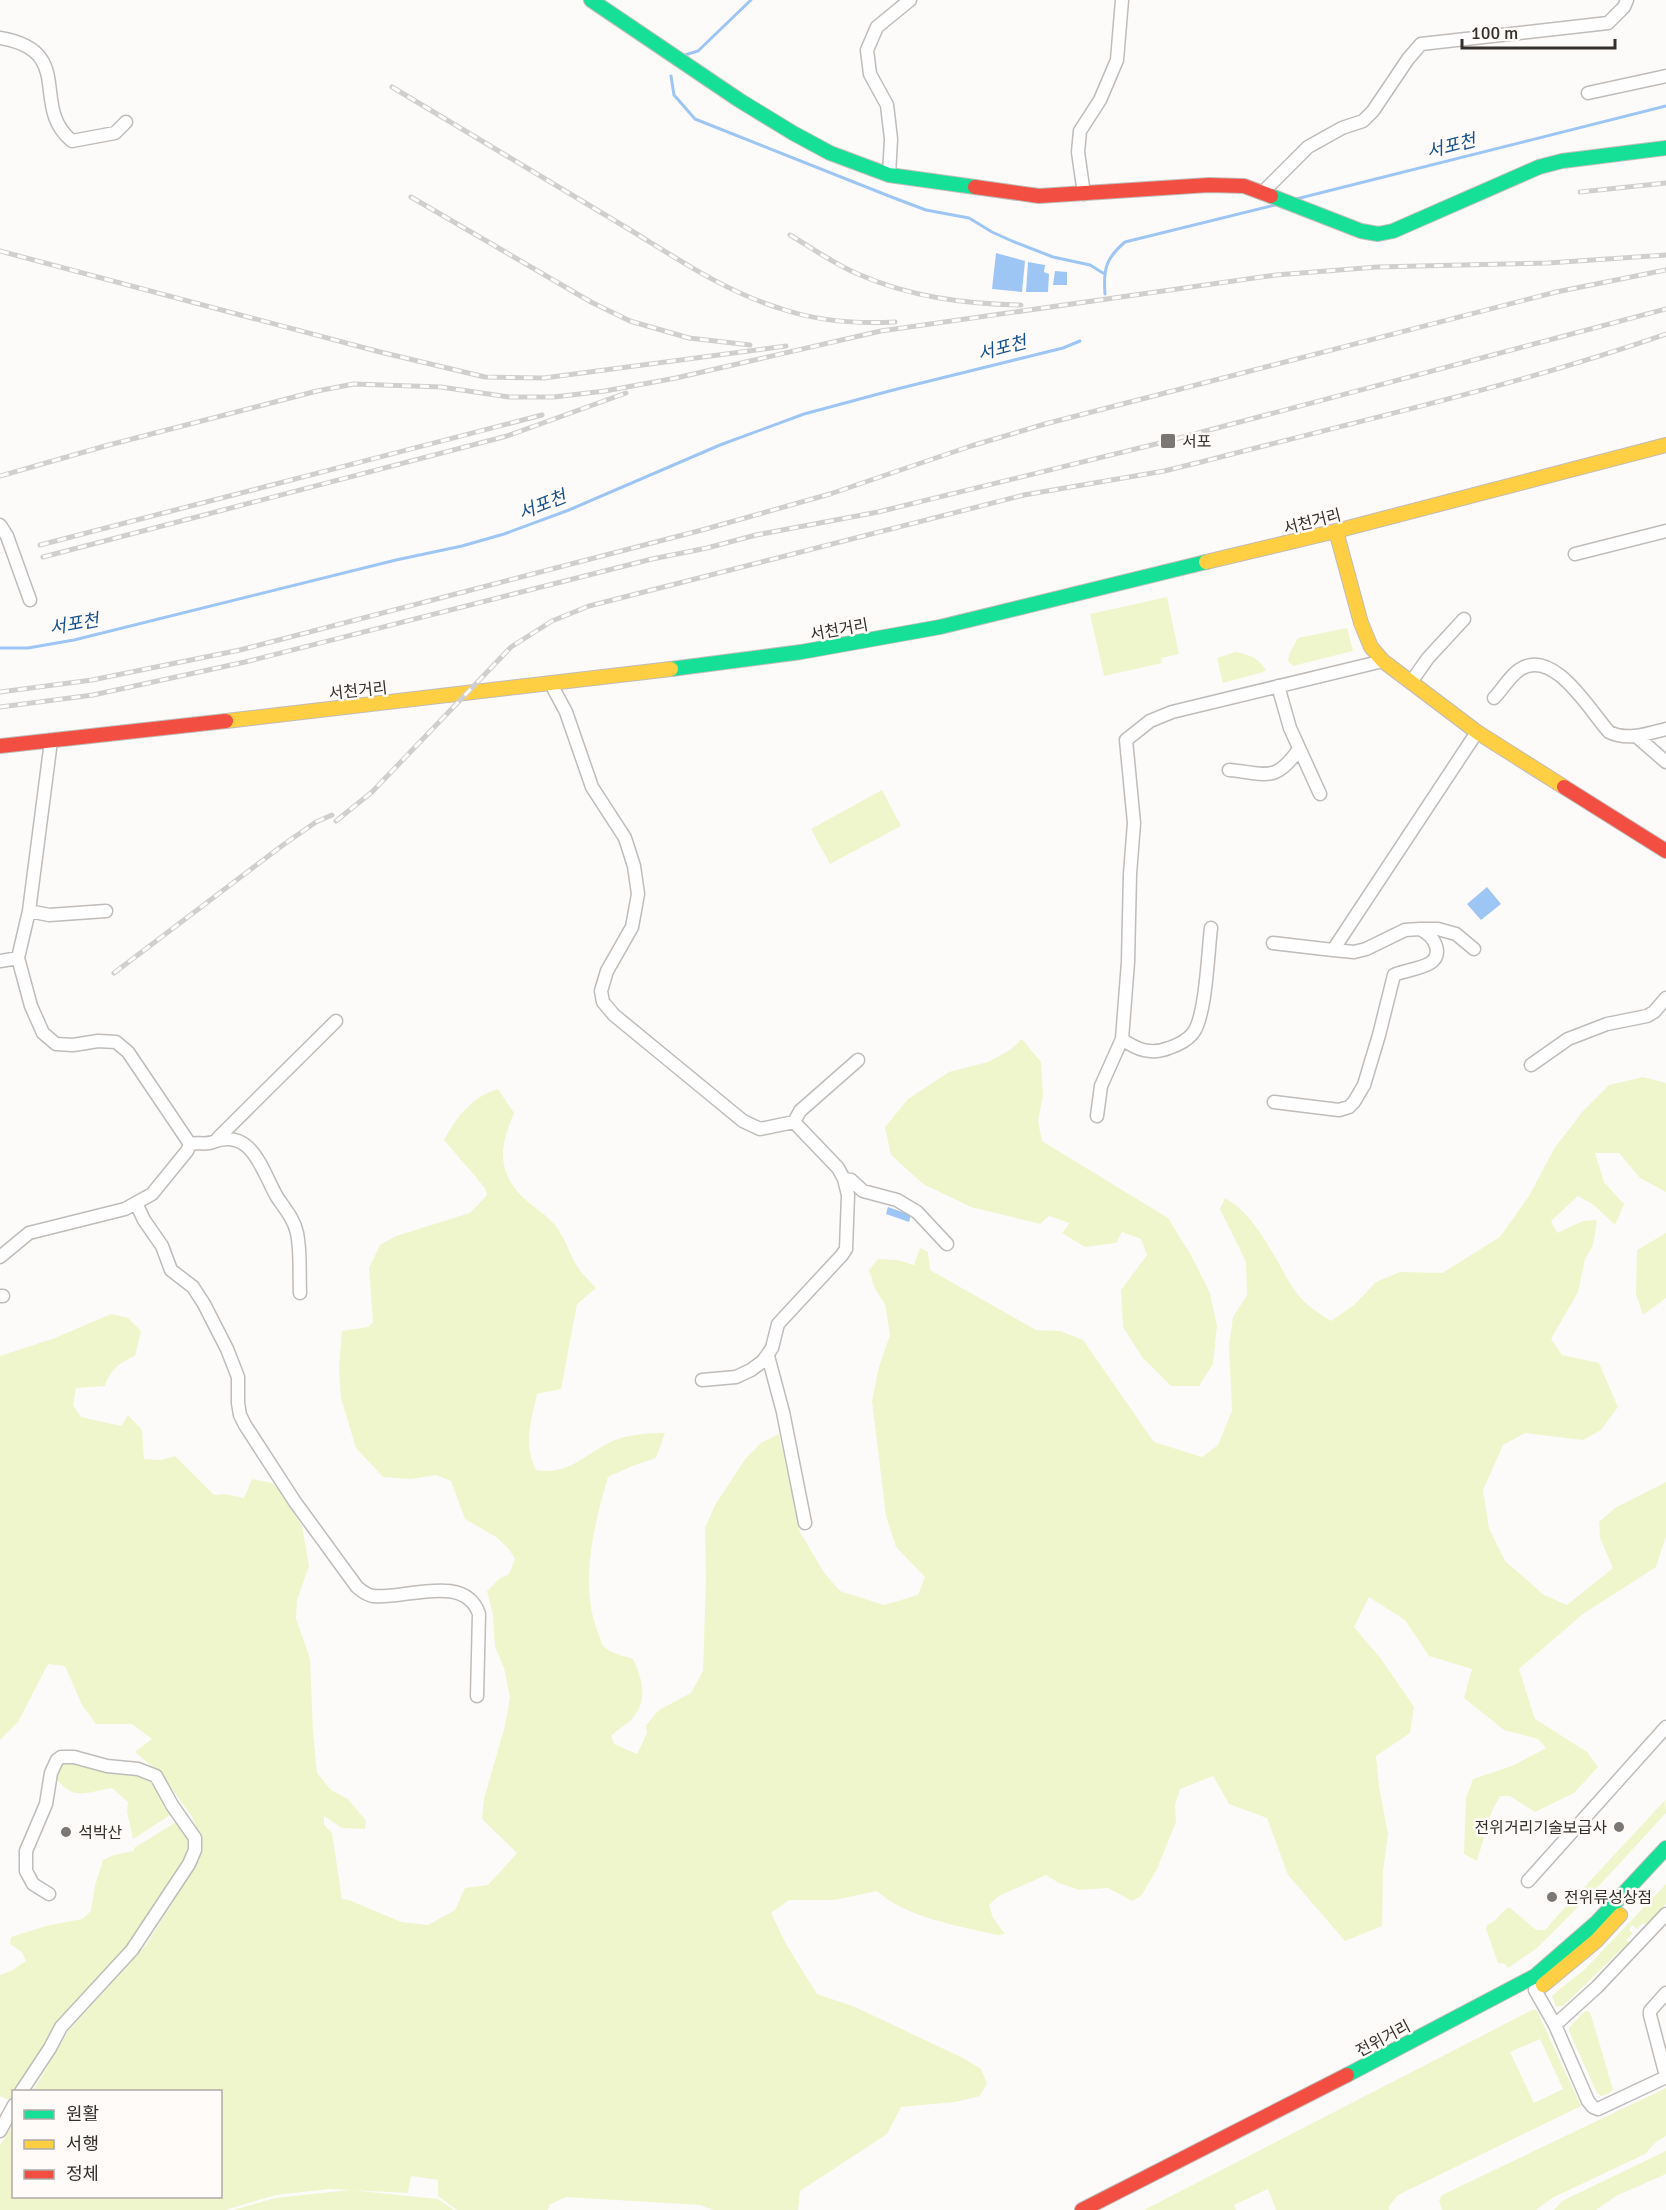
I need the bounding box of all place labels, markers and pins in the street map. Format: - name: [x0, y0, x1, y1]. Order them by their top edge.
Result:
- marker: 서포: [1159, 432, 1177, 450]
- place label: 서포: [1182, 432, 1211, 452]
- place label: 전위거리기술보급사: [1475, 1818, 1607, 1838]
- marker: 전위거리기술보급사: [1612, 1820, 1626, 1834]
- place label: 석박산: [78, 1823, 122, 1843]
- marker: 석박산: [59, 1825, 73, 1839]
- place label: 전위류성상점: [1564, 1888, 1652, 1908]
- marker: 전위류성상점: [1545, 1890, 1559, 1904]

